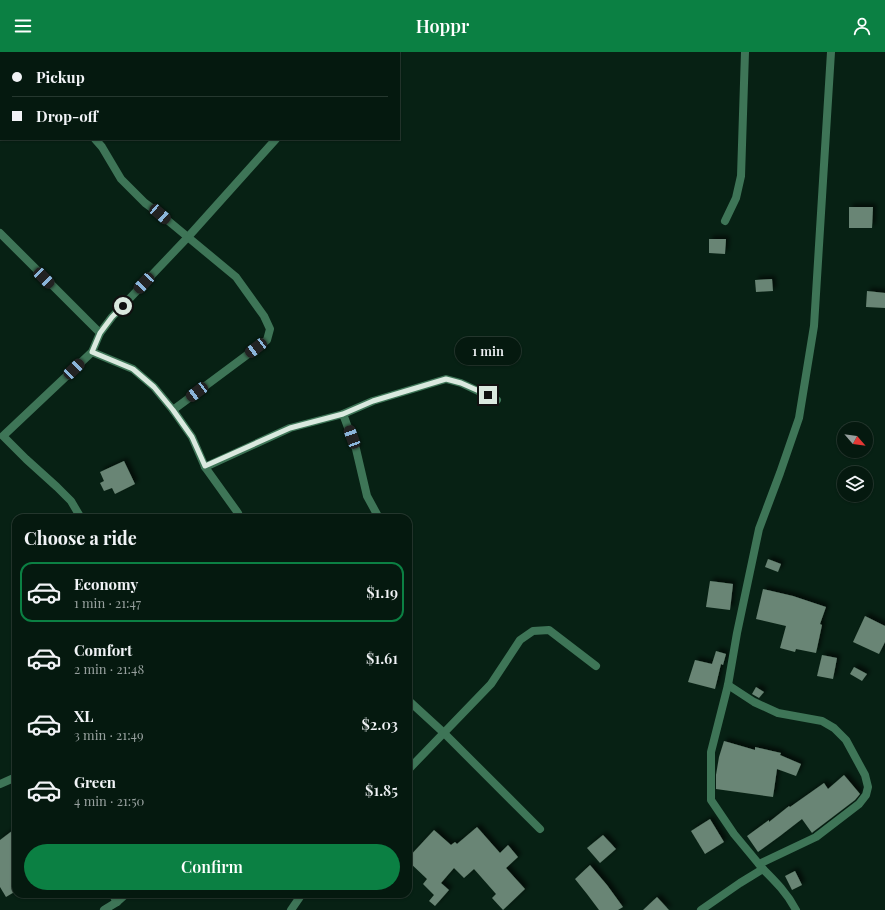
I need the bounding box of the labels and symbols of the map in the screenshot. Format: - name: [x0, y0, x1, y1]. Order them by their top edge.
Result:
- car: [147, 202, 173, 226]
- car: [31, 265, 57, 291]
- car: [131, 270, 157, 296]
- route start: [114, 297, 132, 315]
- car: [243, 336, 269, 360]
- callout: 1 min: [455, 337, 521, 365]
- car: [61, 356, 87, 382]
- car: [184, 380, 210, 404]
- route end: [479, 386, 497, 404]
- north arrow: [837, 422, 873, 458]
- car: [342, 424, 362, 450]

